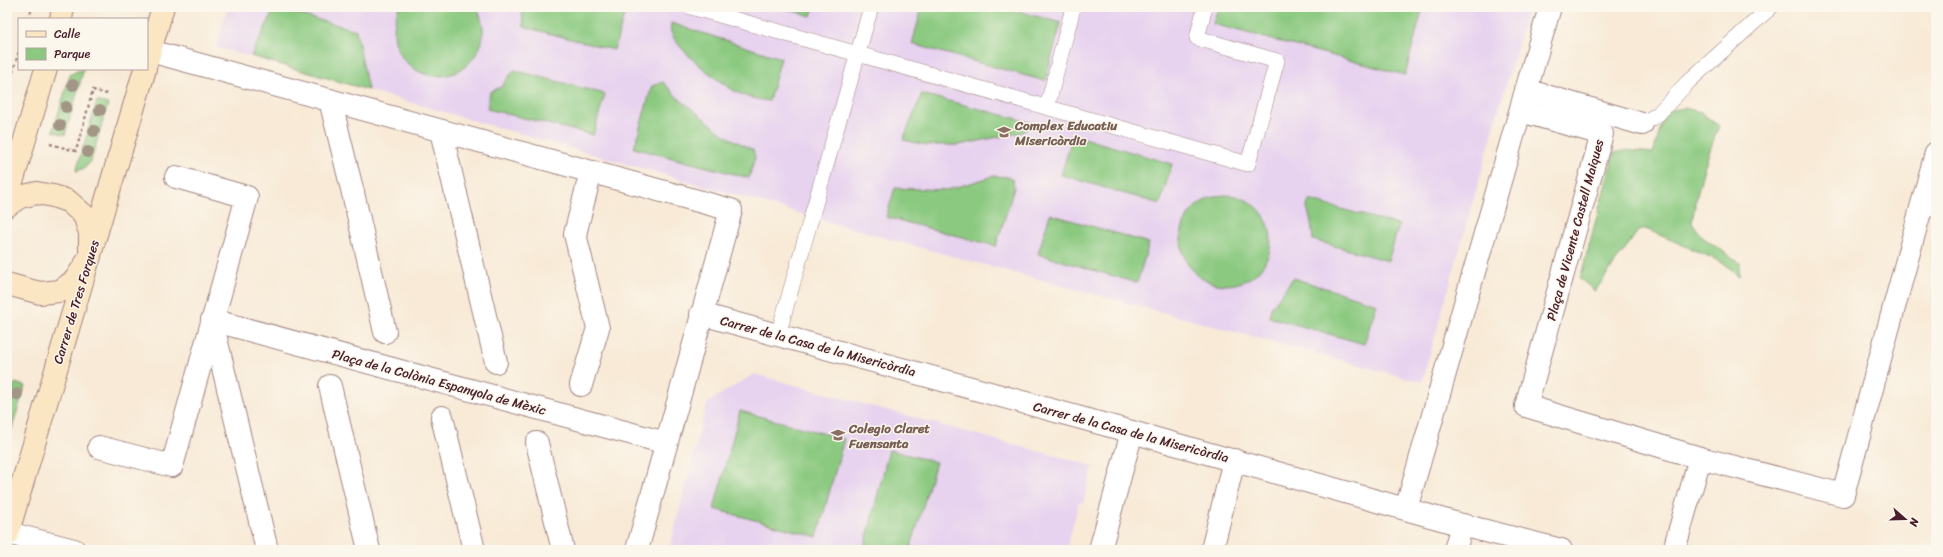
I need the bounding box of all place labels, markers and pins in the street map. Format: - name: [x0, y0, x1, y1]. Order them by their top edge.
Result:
- place label: Complex Educatiu Misericòrdia: [1014, 114, 1118, 152]
- school or university icon: Complex Educatiu Misericòrdia: [996, 124, 1012, 140]
- place label: Colegio Claret Fuensanta: [848, 417, 930, 455]
- school or university icon: Colegio Claret Fuensanta: [830, 427, 846, 443]

